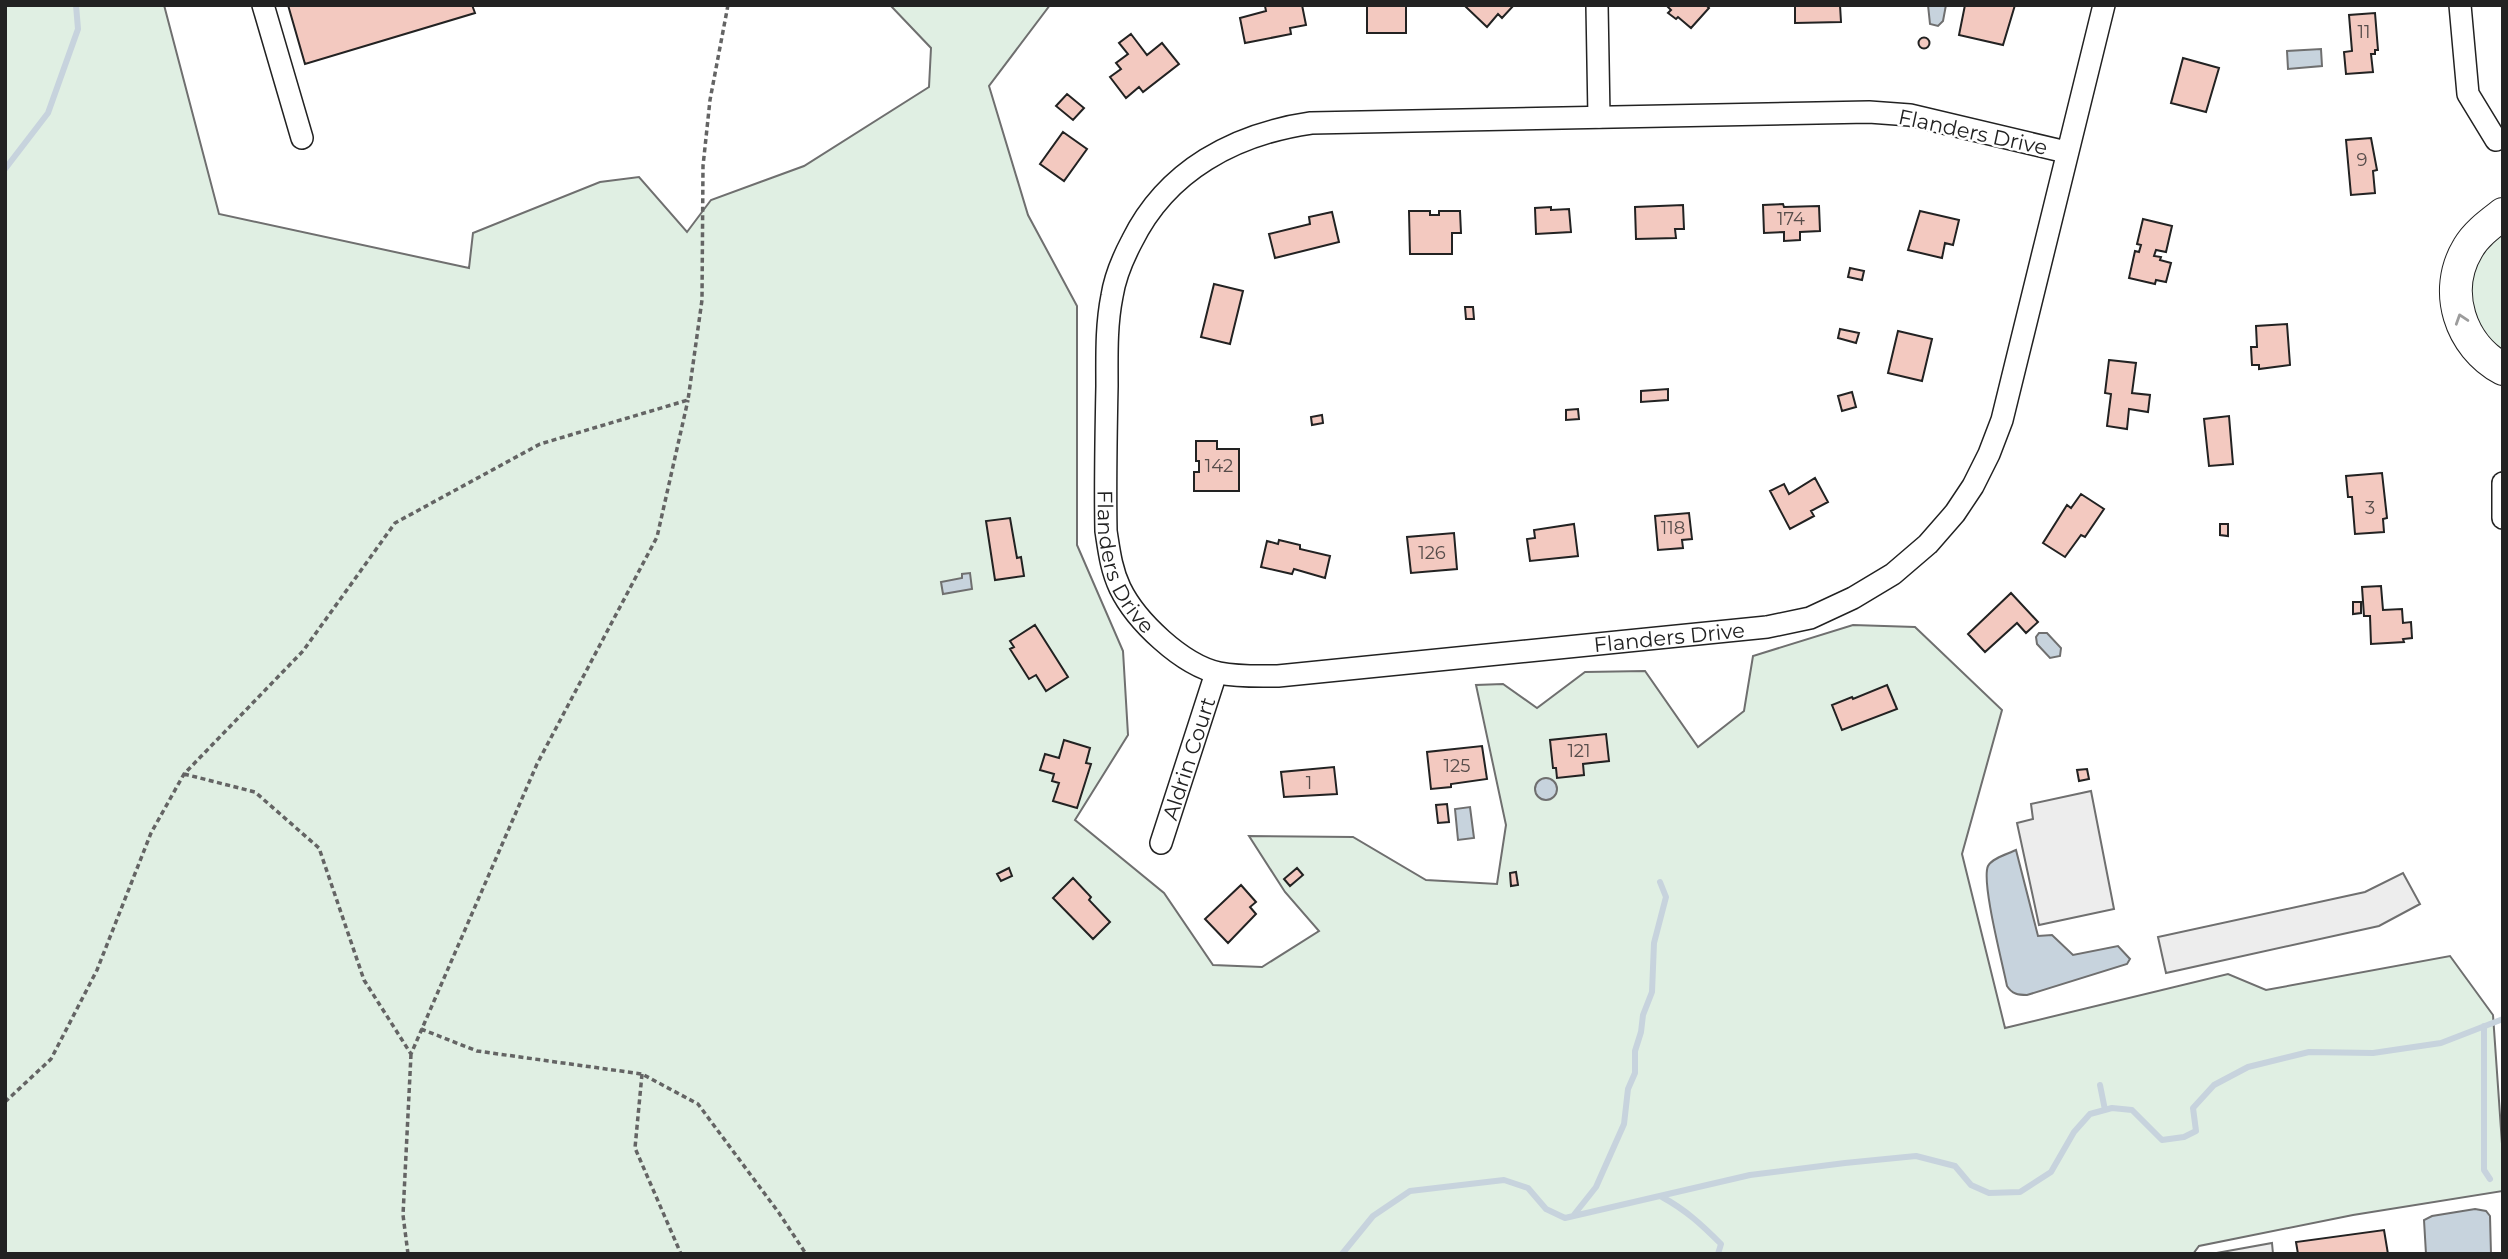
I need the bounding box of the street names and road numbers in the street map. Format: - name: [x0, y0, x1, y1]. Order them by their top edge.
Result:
- street label: Flanders Drive: [1896, 104, 2050, 160]
- street label: Flanders Drive: [1093, 490, 1160, 638]
- street label: Flanders Drive: [1592, 617, 1746, 657]
- street label: Aldrin Court: [1157, 694, 1220, 823]

